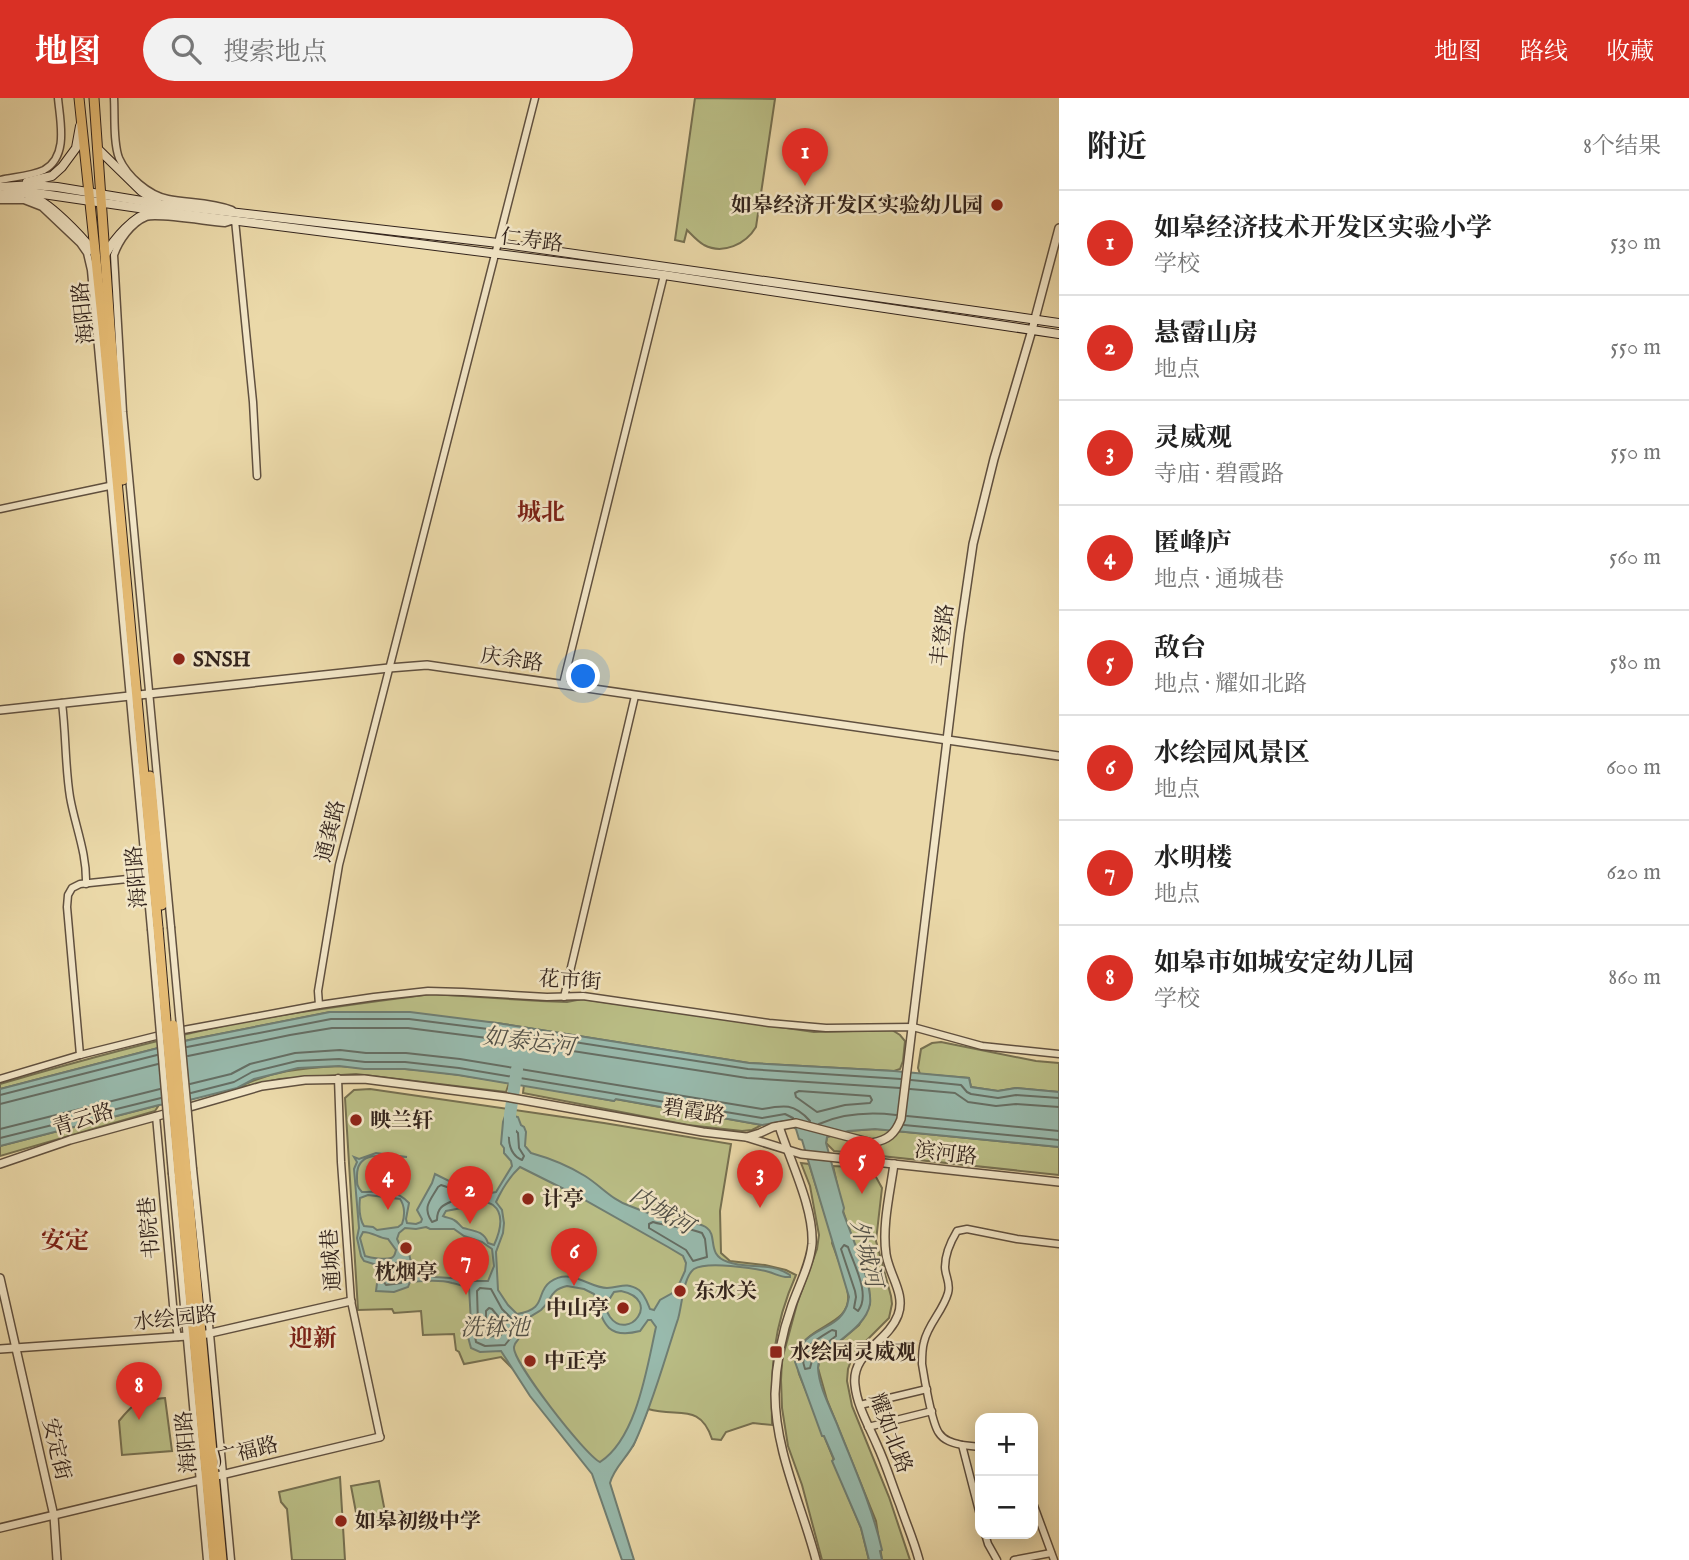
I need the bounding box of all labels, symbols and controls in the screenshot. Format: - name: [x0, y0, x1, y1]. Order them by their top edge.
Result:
- search box: [143, 18, 633, 81]
- icon: search: [167, 30, 205, 68]
- text: 地图: [35, 32, 101, 74]
- text: 搜索地点: [223, 36, 327, 69]
- text: 地图: [1434, 37, 1482, 68]
- text: 路线: [1520, 37, 1568, 68]
- text: 收藏: [1606, 37, 1654, 68]
- pin: 1: [782, 128, 828, 186]
- text: 附近: [1087, 129, 1147, 167]
- text: 8个结果: [1583, 132, 1661, 161]
- place label: 如皋经济开发区实验幼儿园: [731, 193, 983, 220]
- marker: 如皋经济开发区实验幼儿园: [989, 197, 1005, 213]
- text: 如皋经济技术开发区实验小学: [1154, 212, 1492, 245]
- street label: 仁寿路: [499, 224, 565, 259]
- text: 1: [1106, 228, 1114, 257]
- text: 530 m: [1610, 228, 1661, 257]
- text: 学校: [1154, 250, 1200, 279]
- street label: 海阳路: [68, 280, 101, 346]
- text: 悬霤山房: [1154, 317, 1258, 350]
- text: 2: [1105, 333, 1115, 362]
- text: 550 m: [1610, 333, 1661, 362]
- text: 地点: [1154, 355, 1200, 384]
- text: 灵威观: [1154, 422, 1232, 455]
- text: 3: [1106, 438, 1114, 467]
- text: 550 m: [1610, 438, 1661, 467]
- text: 寺庙 · 碧霞路: [1154, 460, 1284, 489]
- district label: 城北: [517, 498, 565, 529]
- text: 匿峰庐: [1154, 527, 1232, 560]
- text: 4: [1104, 543, 1116, 572]
- text: 560 m: [1609, 543, 1661, 572]
- text: 地点 · 通城巷: [1154, 565, 1284, 594]
- street label: 丰登路: [926, 602, 961, 668]
- text: 敌台: [1154, 632, 1206, 665]
- street label: 庆余路: [479, 643, 545, 678]
- place label: SNSH: [193, 647, 251, 674]
- text: 5: [1106, 648, 1114, 677]
- text: 580 m: [1610, 648, 1661, 677]
- marker: SNSH: [171, 651, 187, 667]
- your location: [566, 659, 600, 693]
- text: 地点 · 耀如北路: [1154, 670, 1307, 699]
- text: 水绘园风景区: [1154, 737, 1310, 770]
- text: 6: [1105, 753, 1115, 782]
- text: 600 m: [1606, 753, 1661, 782]
- text: 地点: [1154, 775, 1200, 804]
- street label: 通龚路: [311, 798, 352, 865]
- text: 水明楼: [1154, 842, 1232, 875]
- street label: 海阳路: [121, 844, 154, 909]
- text: 7: [1105, 858, 1115, 887]
- text: 620 m: [1606, 858, 1661, 887]
- text: 地点: [1154, 880, 1200, 909]
- text: 如皋市如城安定幼儿园: [1154, 947, 1414, 980]
- text: 8: [1105, 963, 1115, 992]
- text: 860 m: [1608, 963, 1661, 992]
- street label: 花市街: [538, 966, 602, 997]
- text: 学校: [1154, 985, 1200, 1014]
- water label: 如泰运河: [481, 1022, 580, 1063]
- street label: 碧霞路: [661, 1094, 727, 1131]
- street label: 青云路: [49, 1098, 118, 1143]
- place label: 映兰轩: [370, 1108, 433, 1135]
- marker: 映兰轩: [348, 1112, 364, 1128]
- pin: 5: [839, 1136, 885, 1194]
- street label: 滨河路: [913, 1137, 979, 1172]
- pin: 3: [737, 1150, 783, 1208]
- pin: 4: [365, 1152, 411, 1210]
- pin: 2: [447, 1166, 493, 1224]
- water label: 内城河: [624, 1181, 702, 1244]
- place label: 计亭: [542, 1187, 584, 1214]
- marker: 计亭: [520, 1191, 536, 1207]
- street label: 书院巷: [134, 1195, 167, 1260]
- water label: 外城河: [843, 1216, 889, 1294]
- district label: 安定: [41, 1226, 89, 1257]
- street label: 通城巷: [317, 1228, 348, 1292]
- pin: 6: [551, 1228, 597, 1286]
- pin: 7: [443, 1237, 489, 1295]
- marker: 枕烟亭: [398, 1240, 414, 1256]
- place label: 枕烟亭: [375, 1260, 438, 1287]
- place label: 东水关: [694, 1279, 757, 1306]
- marker: 东水关: [672, 1283, 688, 1299]
- place label: 中山亭: [546, 1296, 609, 1323]
- marker: 中山亭: [615, 1300, 631, 1316]
- street label: 水绘园路: [132, 1302, 218, 1337]
- water label: 洗钵池: [461, 1314, 533, 1343]
- district label: 迎新: [289, 1324, 337, 1355]
- place label: 水绘园灵威观: [790, 1340, 916, 1367]
- marker: 水绘园灵威观: [768, 1344, 784, 1360]
- place label: 中正亭: [544, 1349, 607, 1376]
- marker: 中正亭: [522, 1353, 538, 1369]
- pin: 8: [116, 1362, 162, 1420]
- street label: 耀如北路: [862, 1389, 917, 1478]
- street label: 海阳路: [171, 1409, 204, 1474]
- map controls: [975, 1413, 1038, 1539]
- button: +: [975, 1413, 1038, 1476]
- street label: 安定街: [35, 1416, 76, 1483]
- street label: 广福路: [214, 1432, 281, 1473]
- button: −: [975, 1476, 1038, 1539]
- place label: 如皋初级中学: [355, 1509, 481, 1536]
- marker: 如皋初级中学: [333, 1513, 349, 1529]

